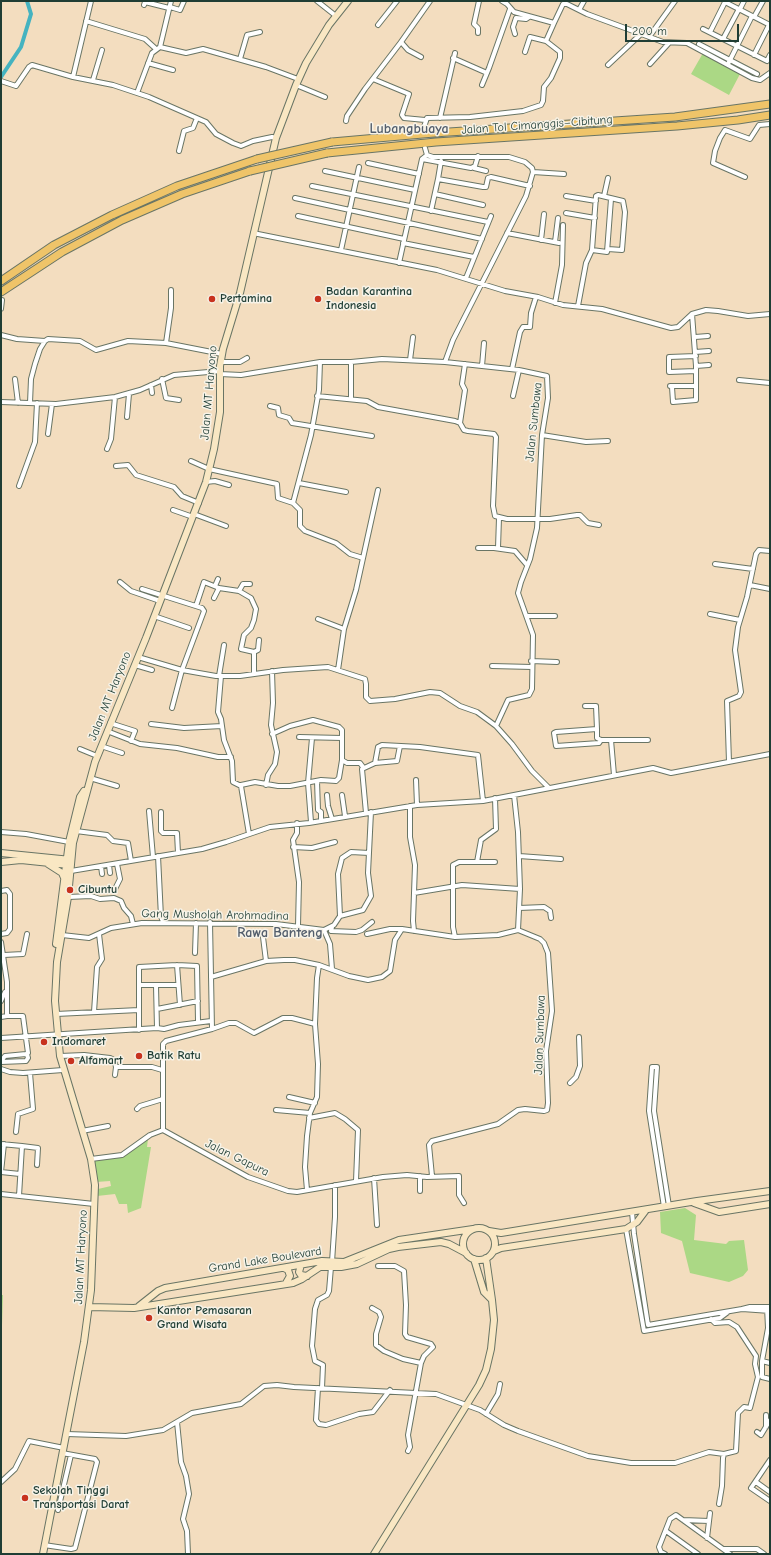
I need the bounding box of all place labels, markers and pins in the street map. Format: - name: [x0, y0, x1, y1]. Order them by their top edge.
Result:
- place label: Badan Karantina Indonesia: [326, 285, 412, 313]
- place label: Pertamina: [220, 292, 272, 306]
- marker: Pertamina: [207, 294, 217, 304]
- marker: Badan Karantina Indonesia: [313, 294, 323, 304]
- place label: Cibuntu: [78, 883, 117, 897]
- marker: Cibuntu: [65, 885, 75, 895]
- place label: Indomaret: [52, 1035, 106, 1049]
- marker: Indomaret: [39, 1037, 49, 1047]
- place label: Batik Ratu: [147, 1049, 201, 1063]
- marker: Batik Ratu: [134, 1051, 144, 1061]
- place label: Alfamart: [79, 1054, 123, 1068]
- marker: Alfamart: [66, 1056, 76, 1066]
- place label: Kantor Pemasaran Grand Wisata: [157, 1304, 252, 1332]
- marker: Kantor Pemasaran Grand Wisata: [144, 1313, 154, 1323]
- place label: Sekolah Tinggi Transportasi Darat: [33, 1484, 129, 1512]
- marker: Sekolah Tinggi Transportasi Darat: [20, 1493, 30, 1503]

